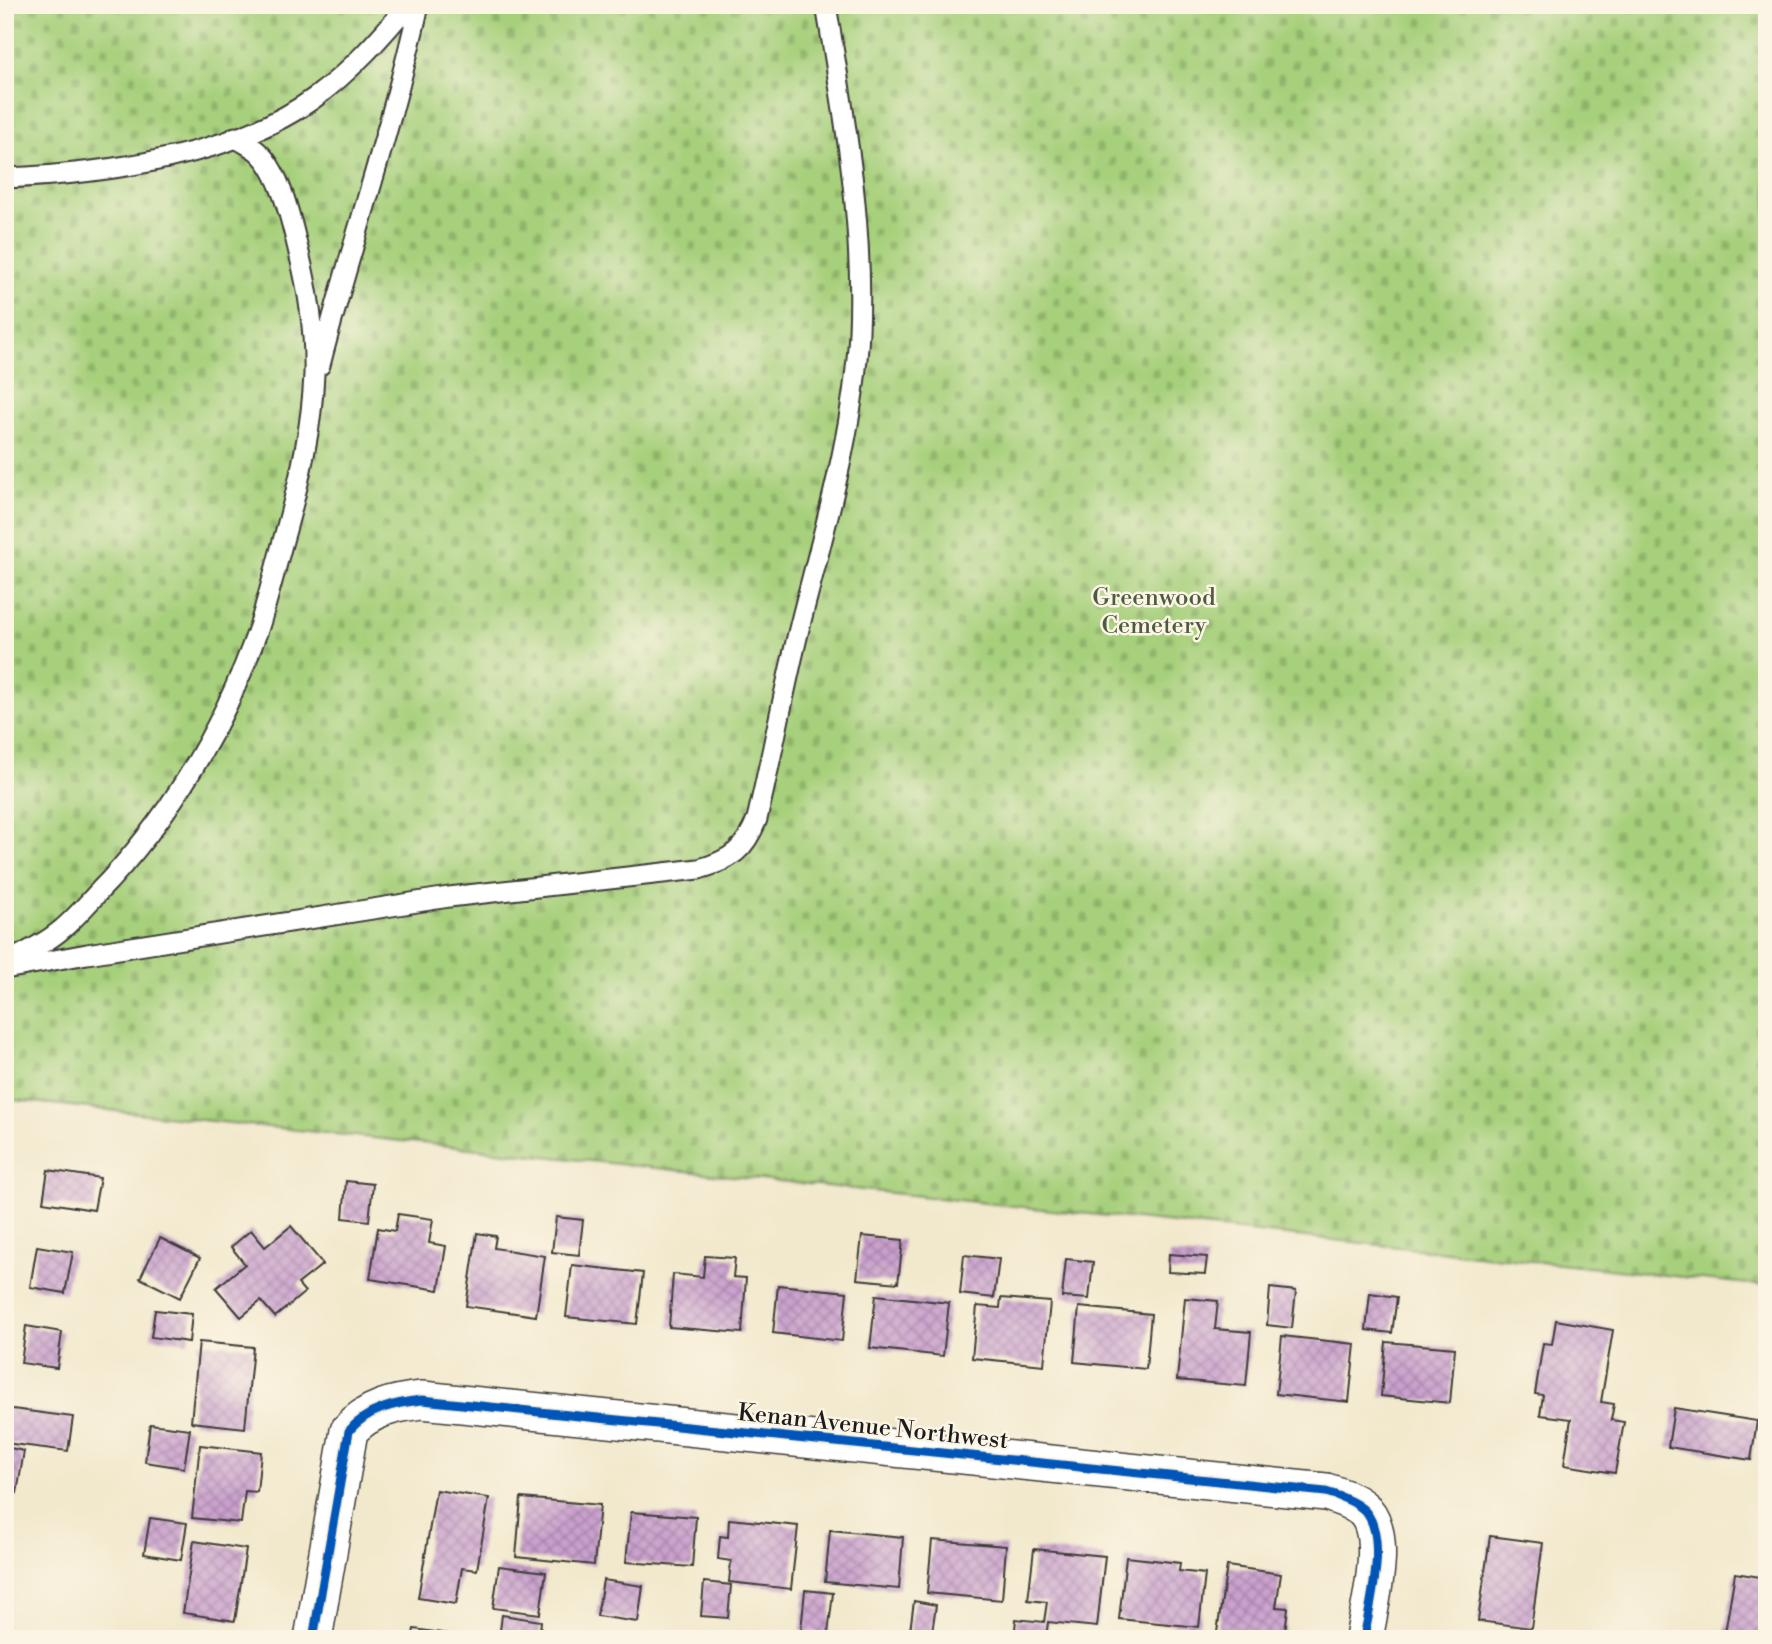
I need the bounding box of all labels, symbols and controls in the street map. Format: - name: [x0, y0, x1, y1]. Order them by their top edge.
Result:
- park label: Greenwood Cemetery: [1092, 583, 1216, 641]
- street label: Kenan Avenue Northwest: [736, 1398, 1010, 1456]

